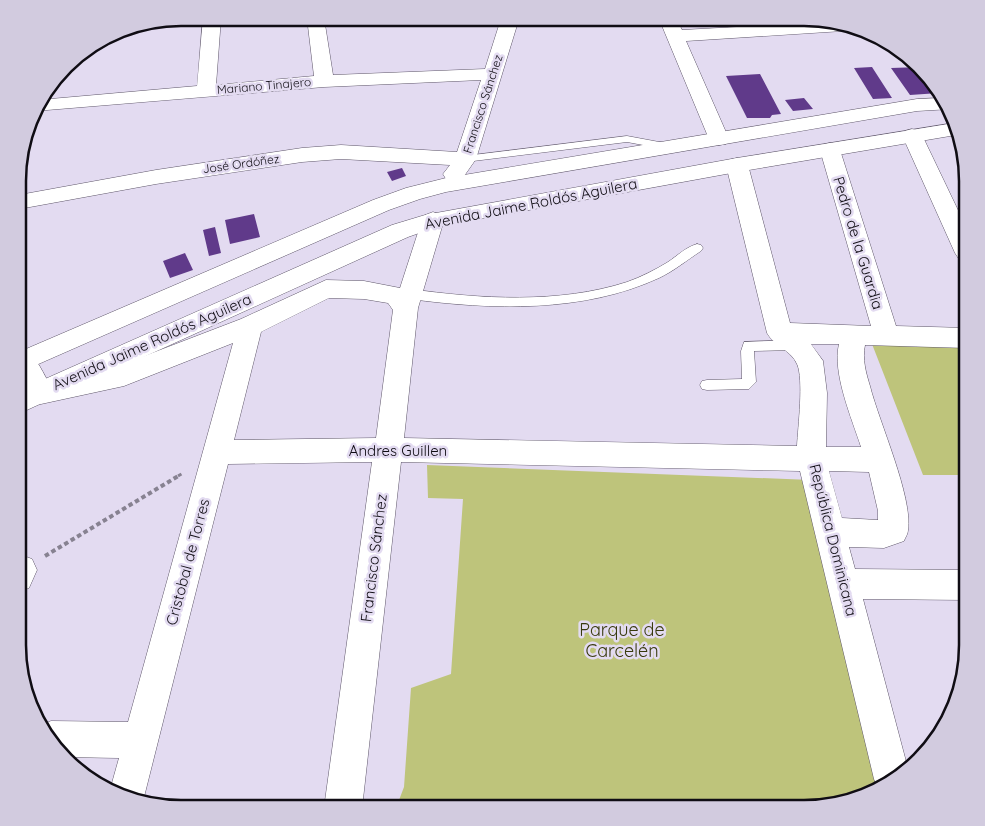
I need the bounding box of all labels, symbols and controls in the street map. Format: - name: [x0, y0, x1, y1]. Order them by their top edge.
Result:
- street label: Francisco Sánchez: [459, 52, 506, 155]
- street label: Mariano Tinajero: [216, 74, 312, 97]
- street label: José Ordóñez: [202, 151, 281, 176]
- street label: Avenida Jaime Roldós Aguilera: [423, 174, 639, 233]
- street label: Pedro de la Guardia: [829, 174, 888, 312]
- street label: Avenida Jaime Roldós Aguilera: [49, 289, 254, 394]
- street label: Andres Guillen: [349, 441, 447, 460]
- street label: República Dominicana: [805, 462, 862, 618]
- street label: Francisco Sánchez: [356, 493, 391, 623]
- street label: Cristobal de Torres: [161, 496, 214, 627]
- park label: Parque de Carcelén: [579, 618, 665, 662]

